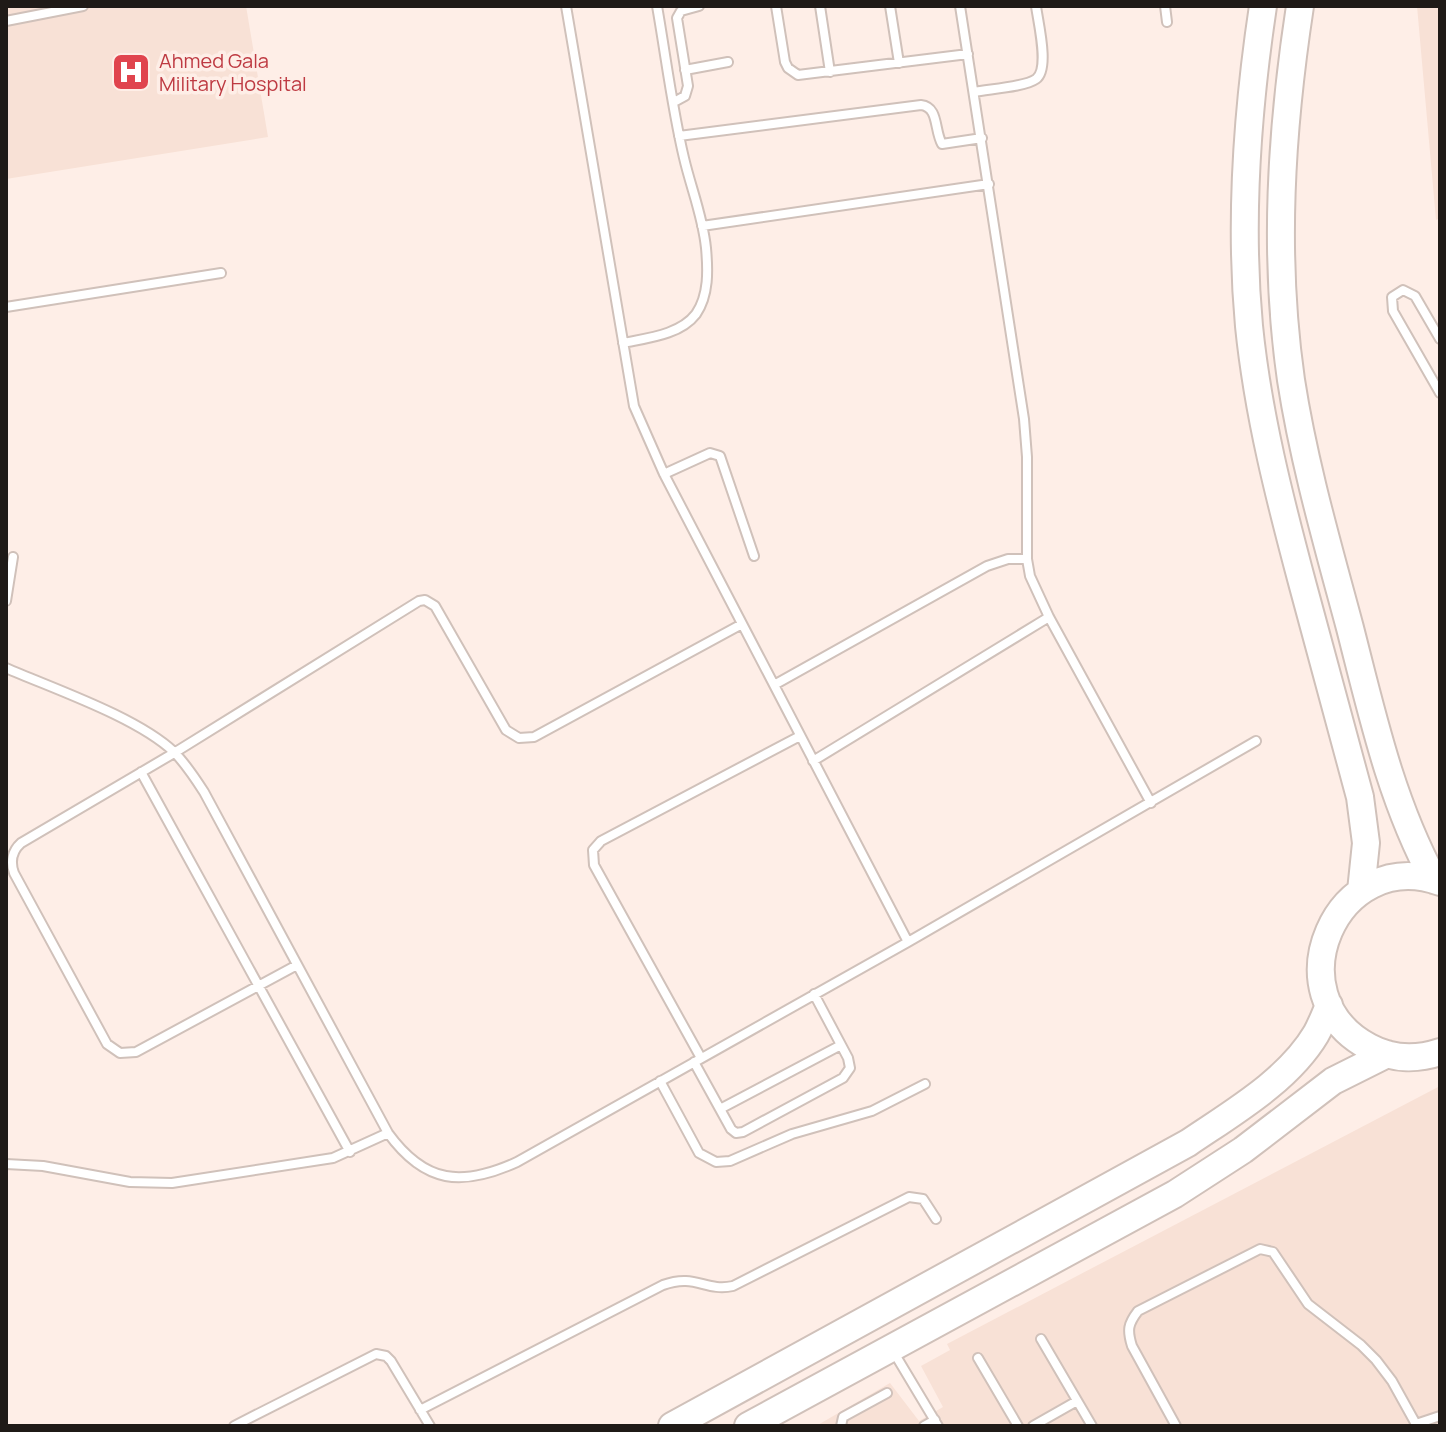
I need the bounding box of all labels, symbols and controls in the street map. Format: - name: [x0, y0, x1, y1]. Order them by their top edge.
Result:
- place label: Ahmed Gala Military Hospital: [159, 47, 307, 97]
- hospital icon: Ahmed Gala Military Hospital: [110, 51, 152, 93]

